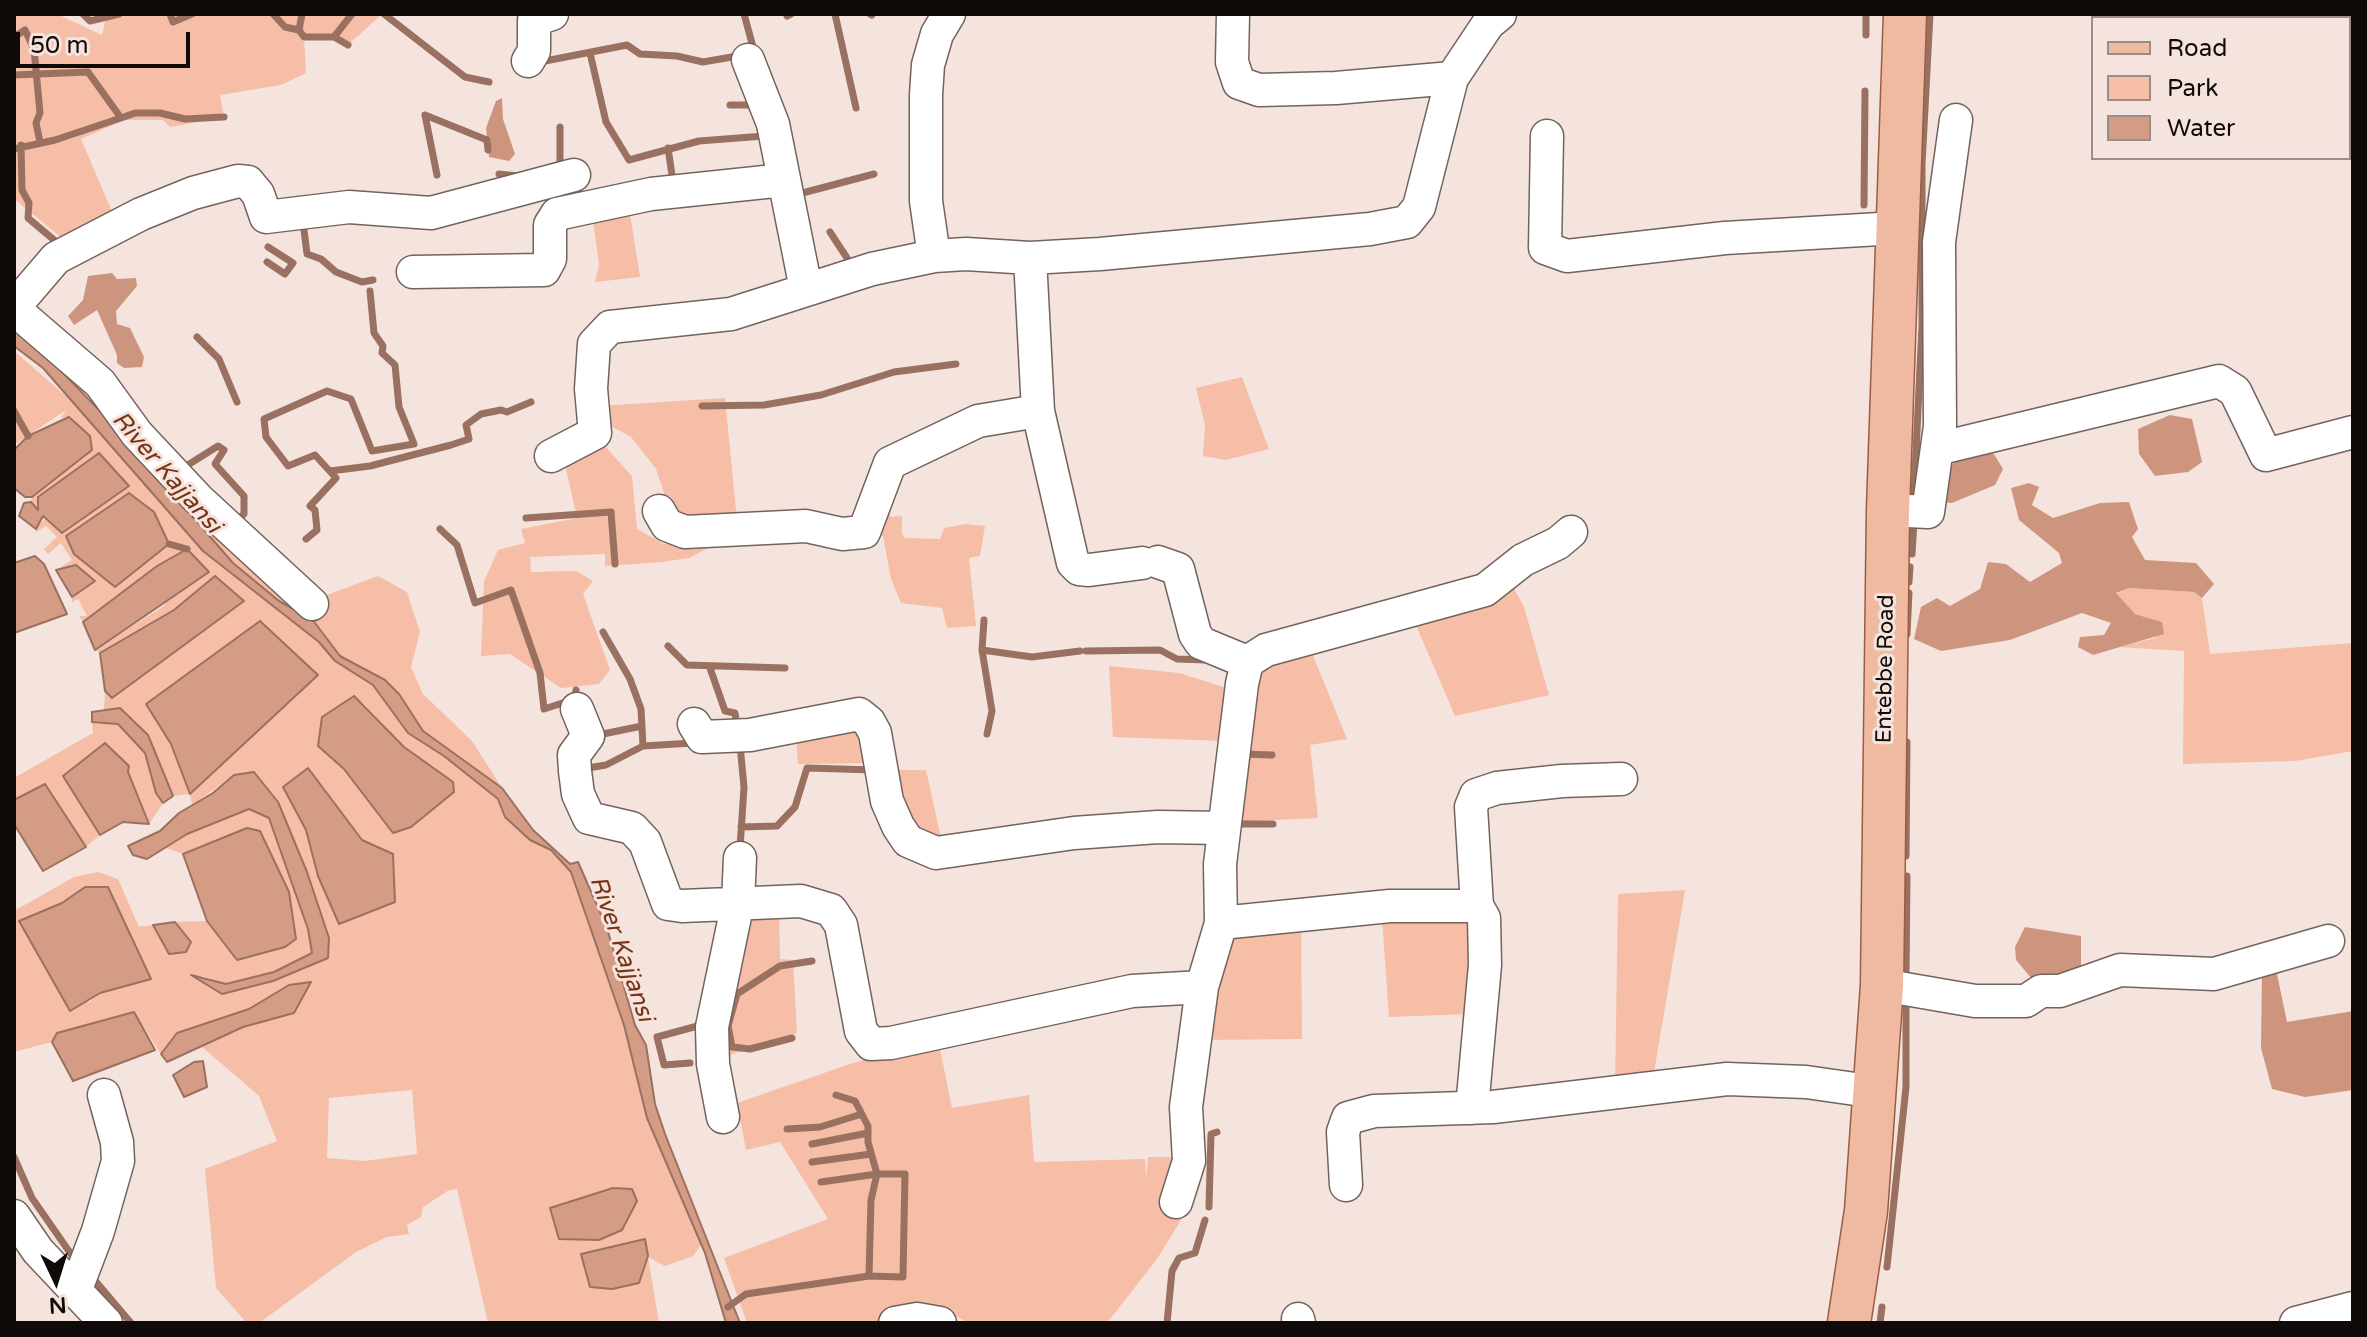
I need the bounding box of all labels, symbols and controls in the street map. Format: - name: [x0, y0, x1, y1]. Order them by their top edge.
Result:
- scale bar: [20, 16, 194, 66]
- legend: [2091, 16, 2351, 160]
- text: 50 m: [30, 31, 88, 60]
- text: Road: [2167, 34, 2227, 63]
- text: Park: [2167, 74, 2218, 103]
- text: Water: [2167, 114, 2235, 143]
- water label: River Kajjansi: [105, 406, 227, 540]
- street label: Entebbe Road: [1872, 594, 1900, 744]
- water label: River Kajjansi: [583, 872, 659, 1026]
- north arrow: [16, 1241, 96, 1321]
- text: N: [48, 1291, 67, 1319]

